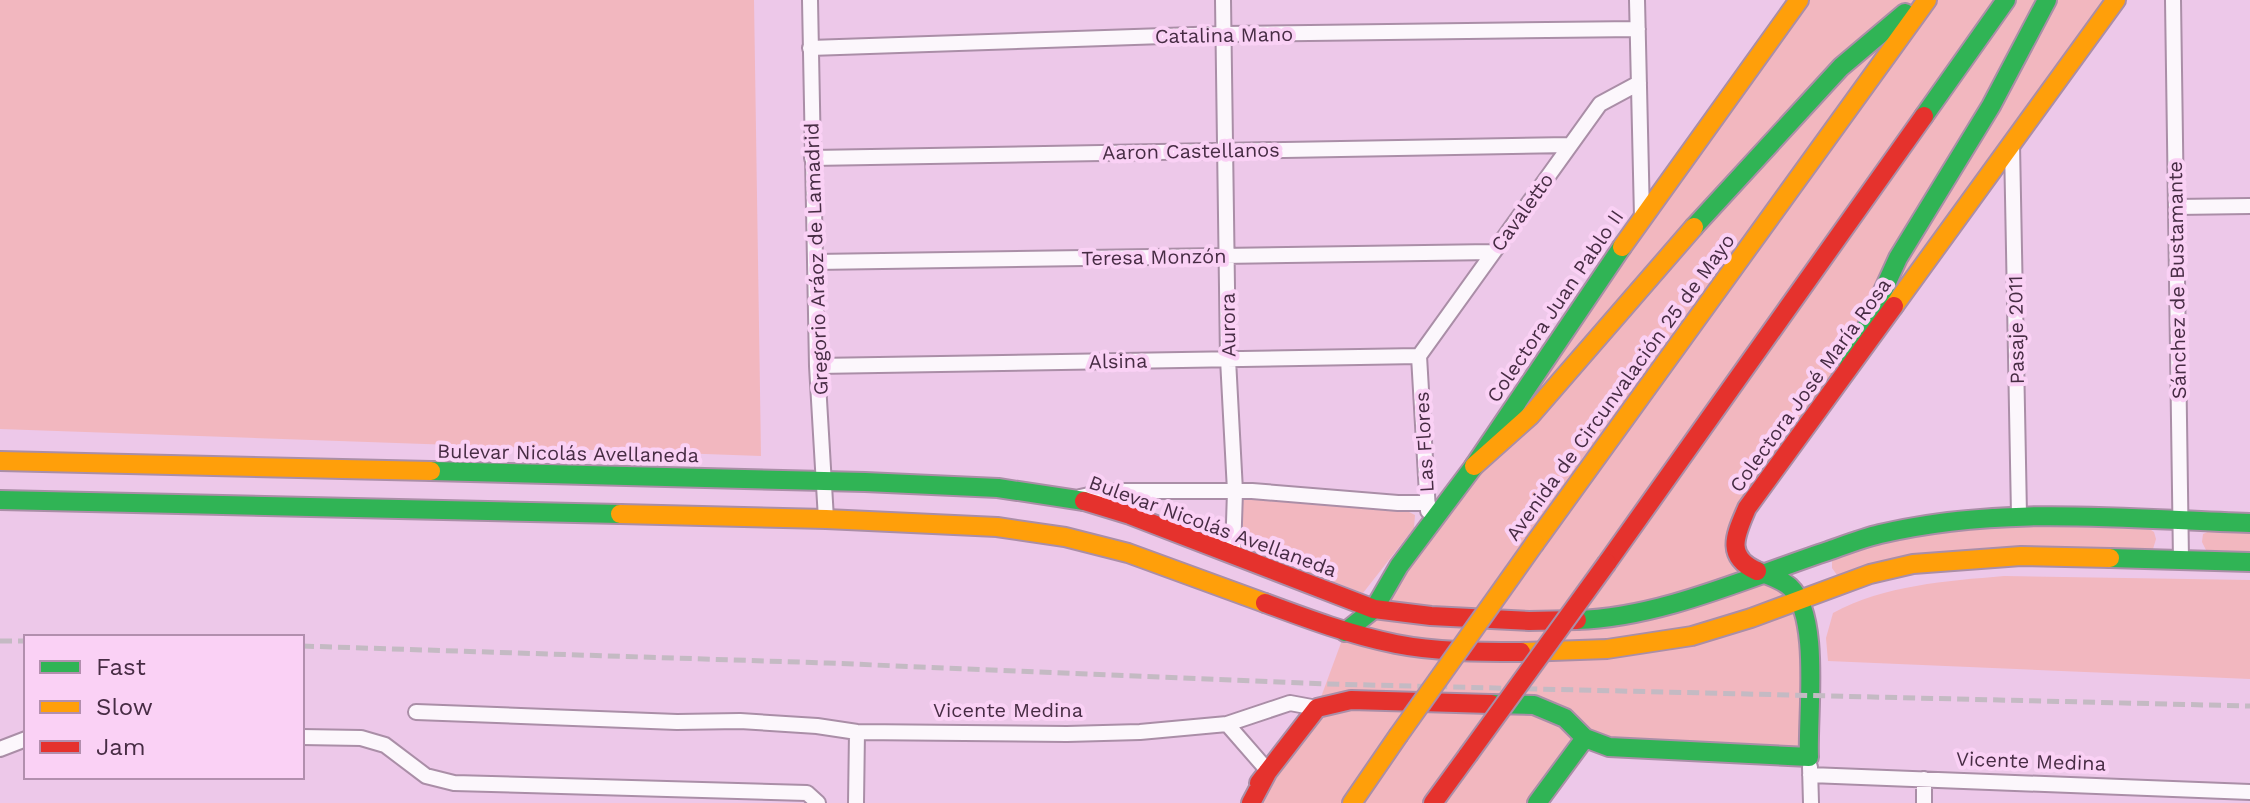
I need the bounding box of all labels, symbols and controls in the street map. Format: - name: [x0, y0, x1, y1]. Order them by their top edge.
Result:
- street label: Catalina Mano: [1155, 22, 1293, 48]
- street label: Gregorio Aráoz de Lamadrid: [799, 122, 833, 396]
- street label: Aaron Castellanos: [1102, 137, 1280, 165]
- street label: Sánchez de Bustamante: [2163, 161, 2191, 399]
- street label: Cavaletto: [1486, 168, 1558, 256]
- street label: Colectora Juan Pablo II: [1482, 205, 1628, 407]
- street label: Avenida de Circunvalación 25 de Mayo: [1501, 229, 1739, 545]
- street label: Teresa Monzón: [1081, 244, 1227, 270]
- street label: Colectora José María Rosa: [1724, 273, 1896, 497]
- street label: Pasaje 2011: [2003, 275, 2029, 385]
- street label: Aurora: [1215, 293, 1241, 357]
- street label: Alsina: [1088, 348, 1148, 374]
- street label: Las Flores: [1409, 391, 1439, 493]
- street label: Bulevar Nicolás Avellaneda: [437, 439, 699, 467]
- street label: Bulevar Nicolás Avellaneda: [1086, 470, 1340, 582]
- legend: [24, 635, 304, 779]
- text: Fast: [96, 653, 146, 681]
- text: Slow: [96, 693, 153, 721]
- street label: Vicente Medina: [933, 698, 1083, 722]
- text: Jam: [96, 733, 146, 761]
- street label: Vicente Medina: [1956, 746, 2106, 776]

